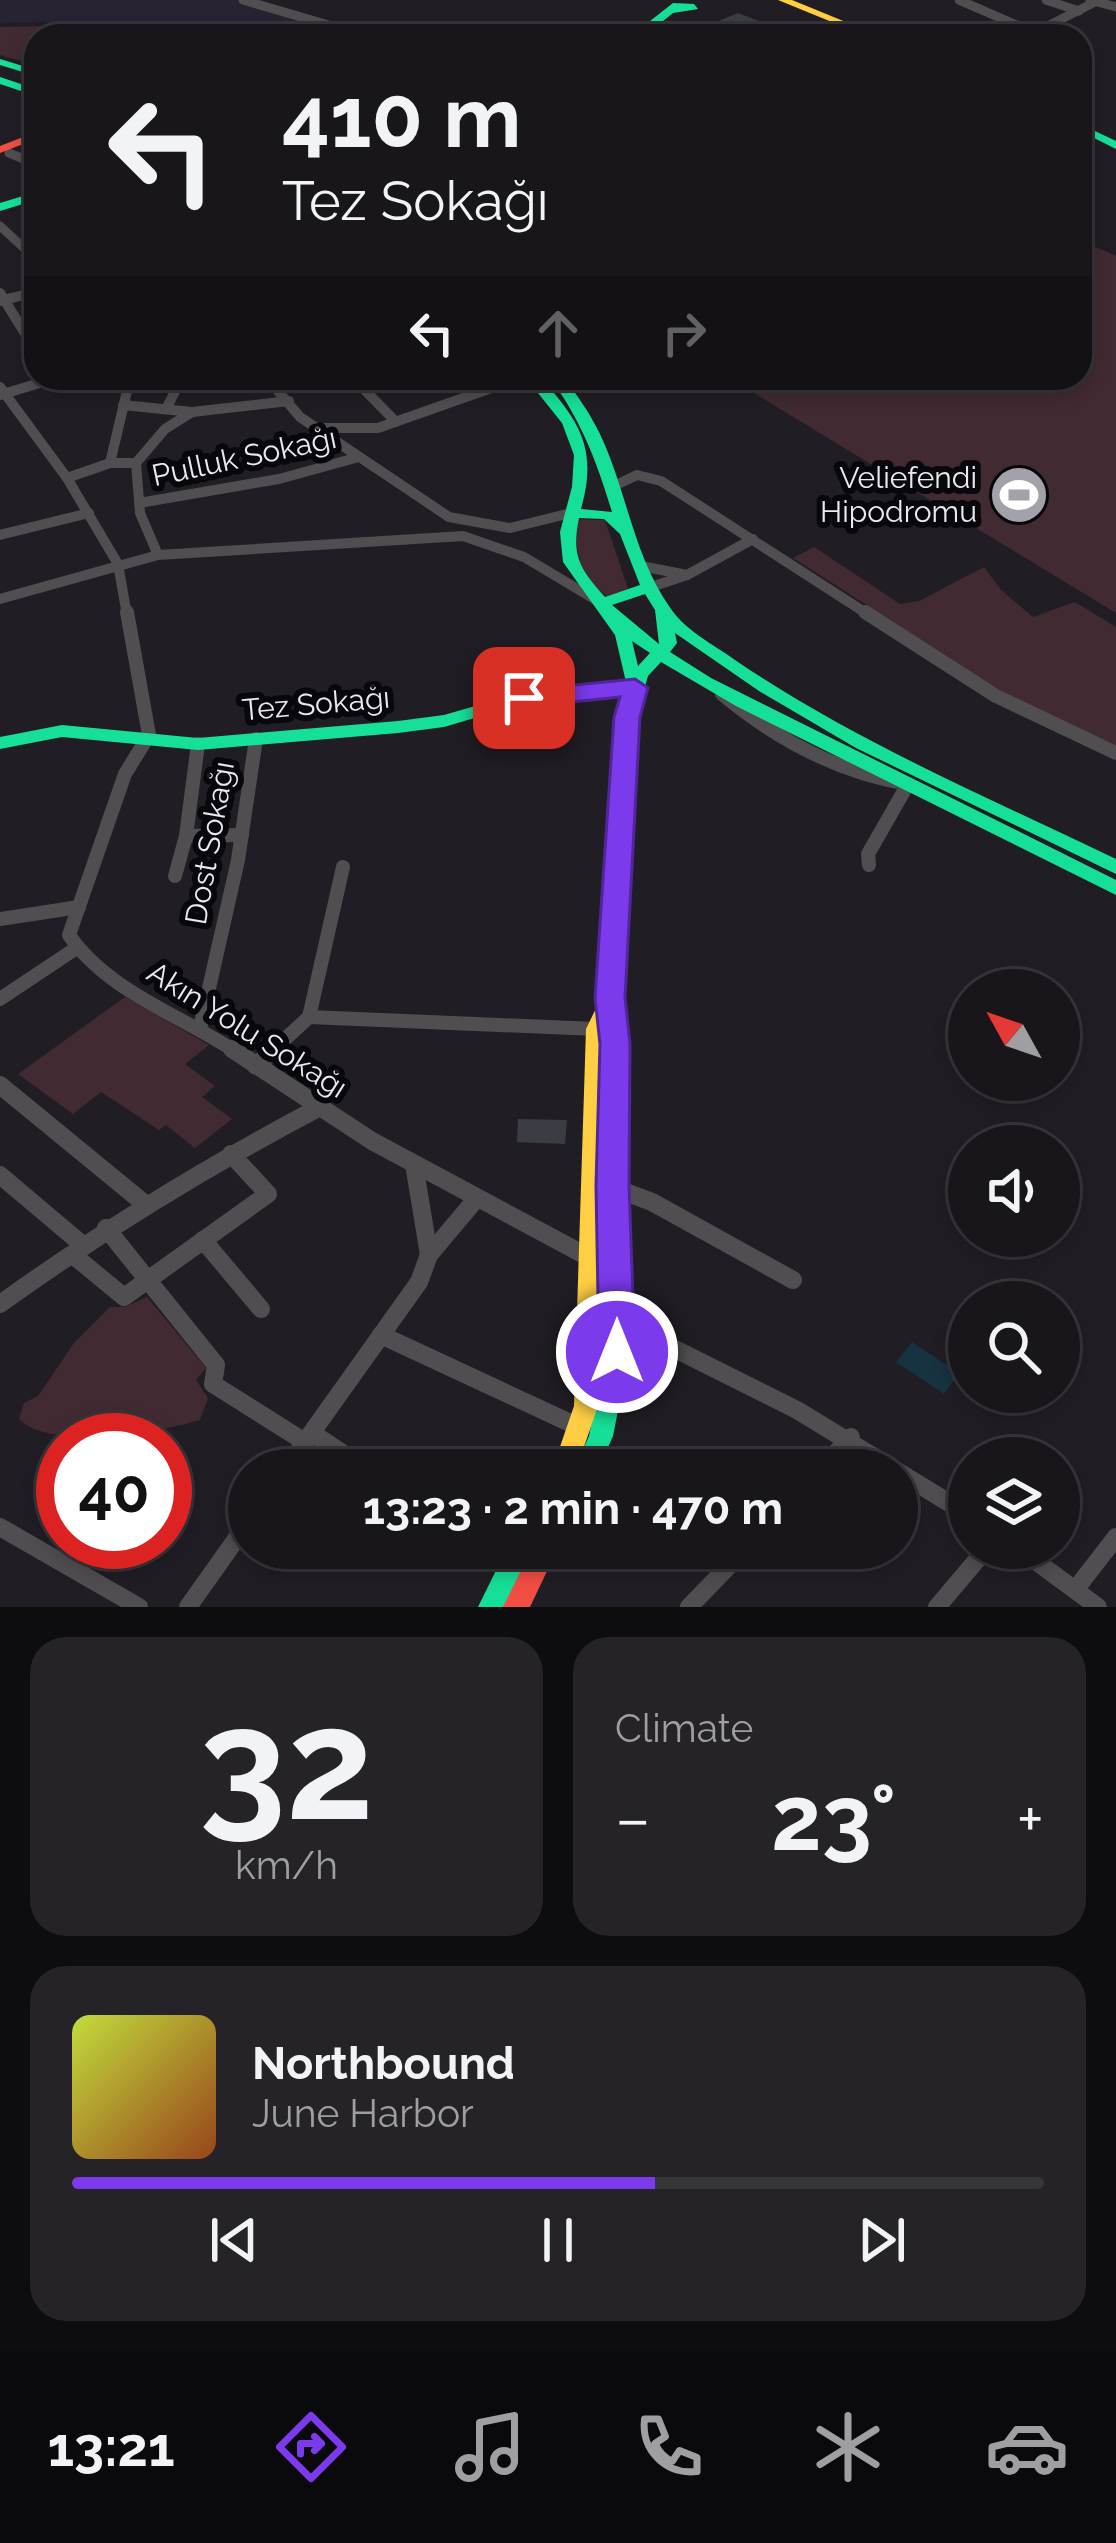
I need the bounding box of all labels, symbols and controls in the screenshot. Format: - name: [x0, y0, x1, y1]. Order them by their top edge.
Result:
- text: 410 m: [282, 68, 521, 167]
- icon: left: [84, 72, 240, 228]
- text: Tez Sokağı: [282, 169, 549, 233]
- icon: left: [399, 300, 465, 366]
- icon: ahead: [525, 300, 591, 366]
- icon: right: [651, 300, 717, 366]
- street label: Pulluk Sokağı: [149, 420, 339, 493]
- place label: Veliefendi Hipodromu: [820, 460, 977, 529]
- sports icon: Veliefendi Hipodromu: [988, 464, 1050, 526]
- pin: [473, 647, 575, 749]
- icon: arrive: [491, 665, 557, 731]
- street label: Tez Sokağı: [241, 680, 391, 727]
- street label: Dost Sokağı: [178, 759, 241, 927]
- street label: Akın Yolu Sokağı: [141, 954, 353, 1105]
- north arrow: [948, 969, 1080, 1101]
- map controls: [948, 969, 1080, 1569]
- button: sound: [948, 1125, 1080, 1257]
- button: search: [948, 1281, 1080, 1413]
- position arrow: [554, 1289, 680, 1415]
- speed limit sign: 40: [36, 1413, 192, 1569]
- button: layers: [948, 1437, 1080, 1569]
- text: 13:23 · 2 min · 470 m: [363, 1482, 783, 1535]
- text: 32: [199, 1672, 374, 1856]
- text: Climate: [615, 1705, 753, 1751]
- text: 23°: [771, 1765, 896, 1871]
- text: −: [615, 1780, 651, 1857]
- text: +: [1017, 1780, 1044, 1857]
- text: km/h: [235, 1842, 338, 1888]
- text: Northbound: [252, 2037, 515, 2090]
- text: June Harbor: [252, 2090, 474, 2136]
- icon: previous: [201, 2207, 267, 2273]
- icon: pause: [525, 2207, 591, 2273]
- icon: next: [849, 2207, 915, 2273]
- icon: directions: [269, 2405, 353, 2489]
- icon: music: [448, 2405, 532, 2489]
- icon: phone: [627, 2405, 711, 2489]
- icon: climate: [806, 2405, 890, 2489]
- icon: car: [985, 2405, 1069, 2489]
- text: 13:21: [47, 2415, 175, 2479]

